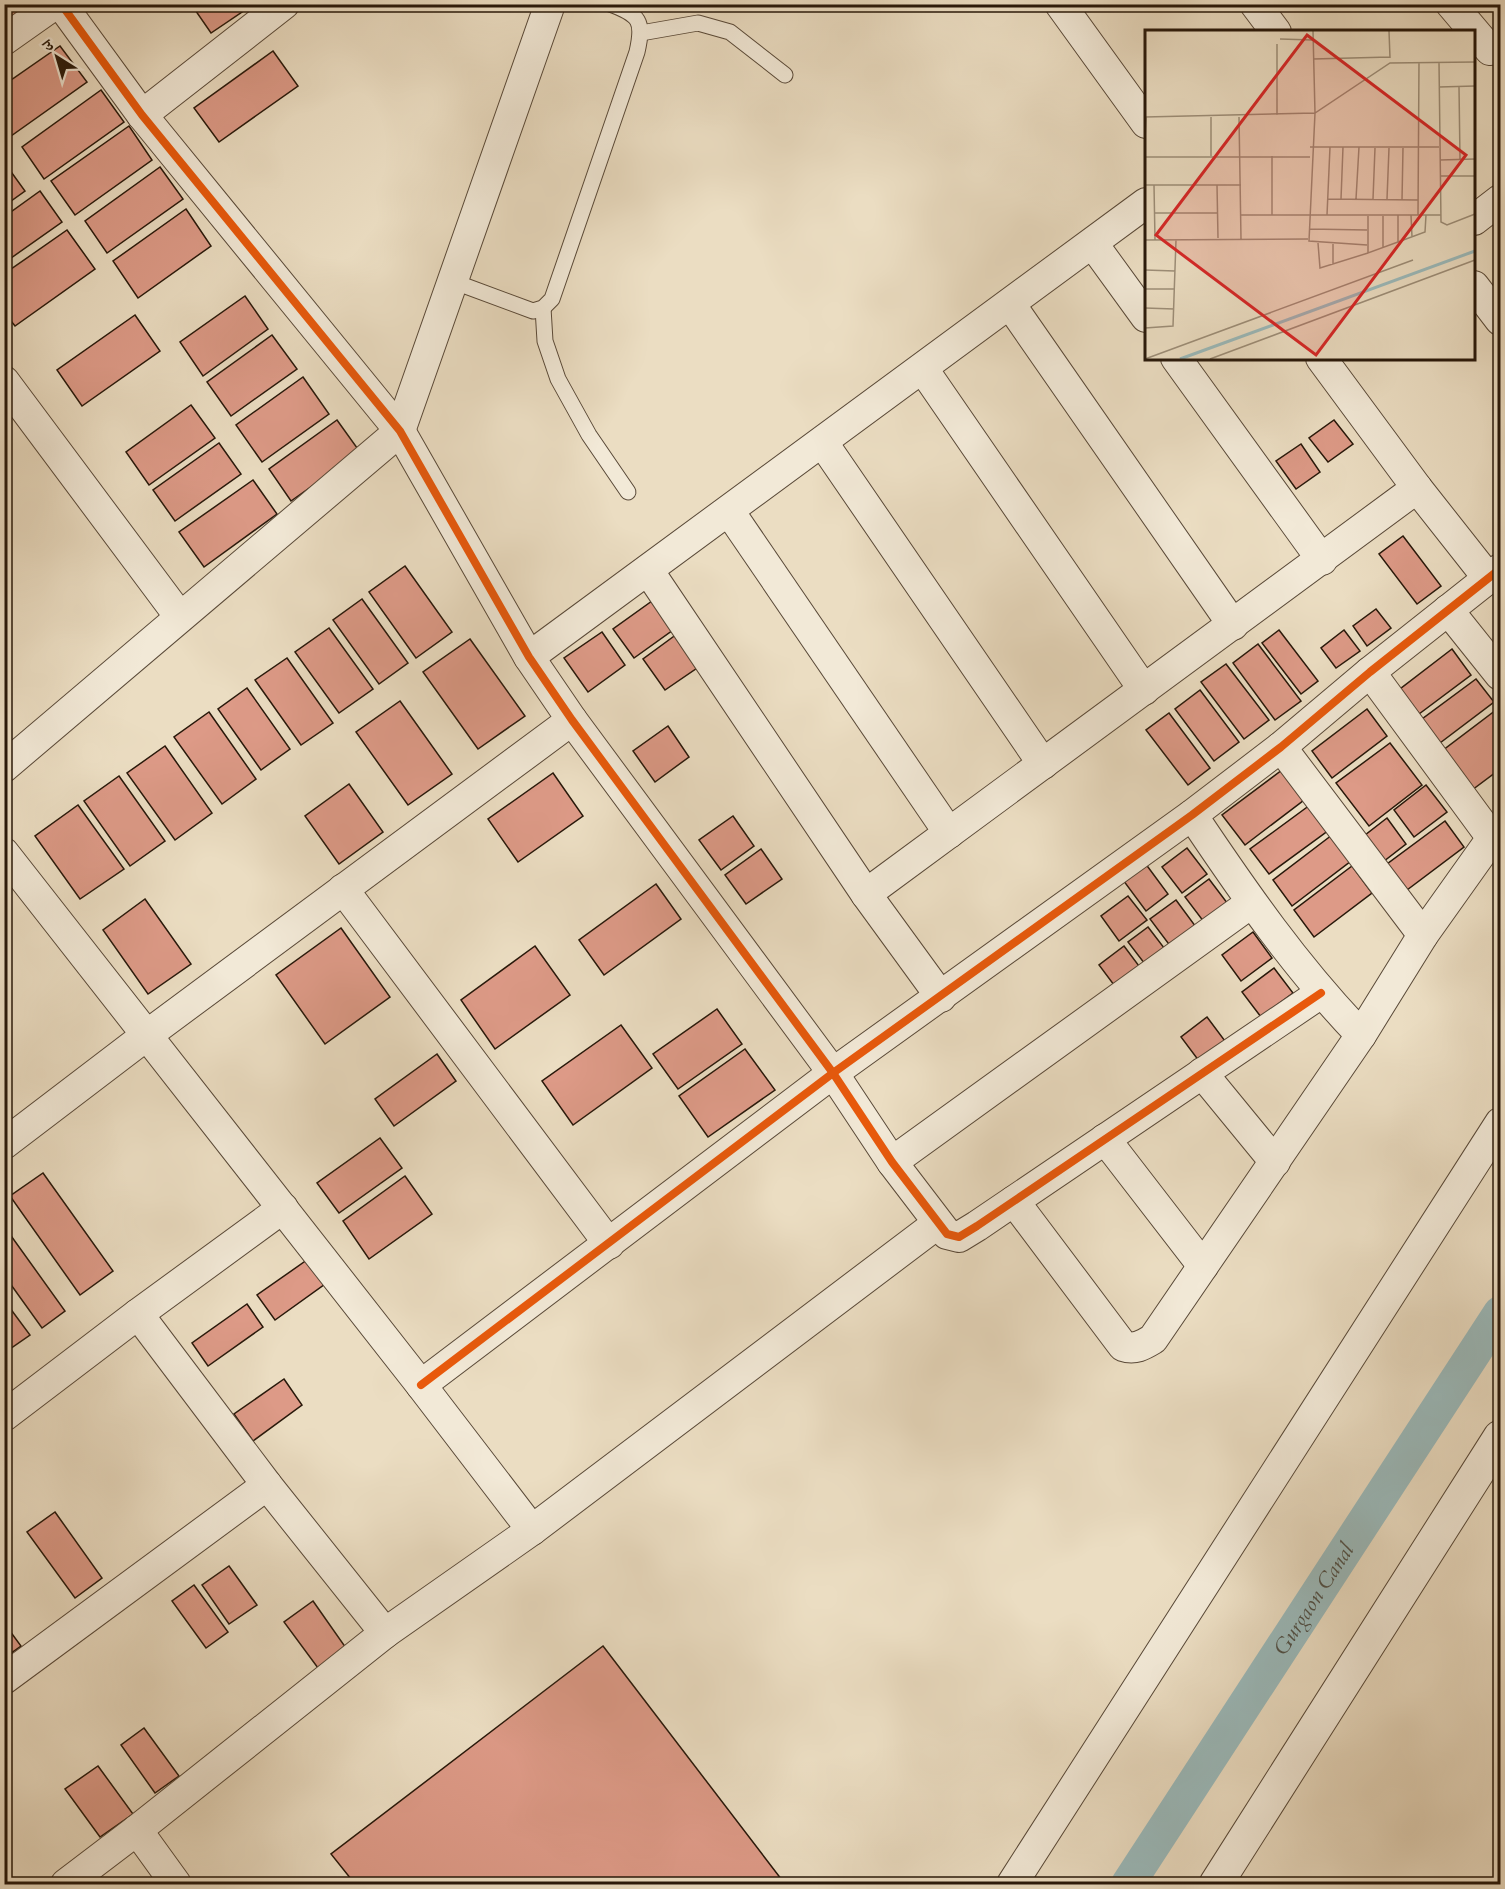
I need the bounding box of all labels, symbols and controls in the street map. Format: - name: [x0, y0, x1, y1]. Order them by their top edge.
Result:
- north arrow: [27, 27, 87, 87]
- inset map: [1145, 30, 1475, 360]
- text: उ: [38, 33, 60, 58]
- water label: Gurgaon Canal: [1267, 1537, 1362, 1661]

